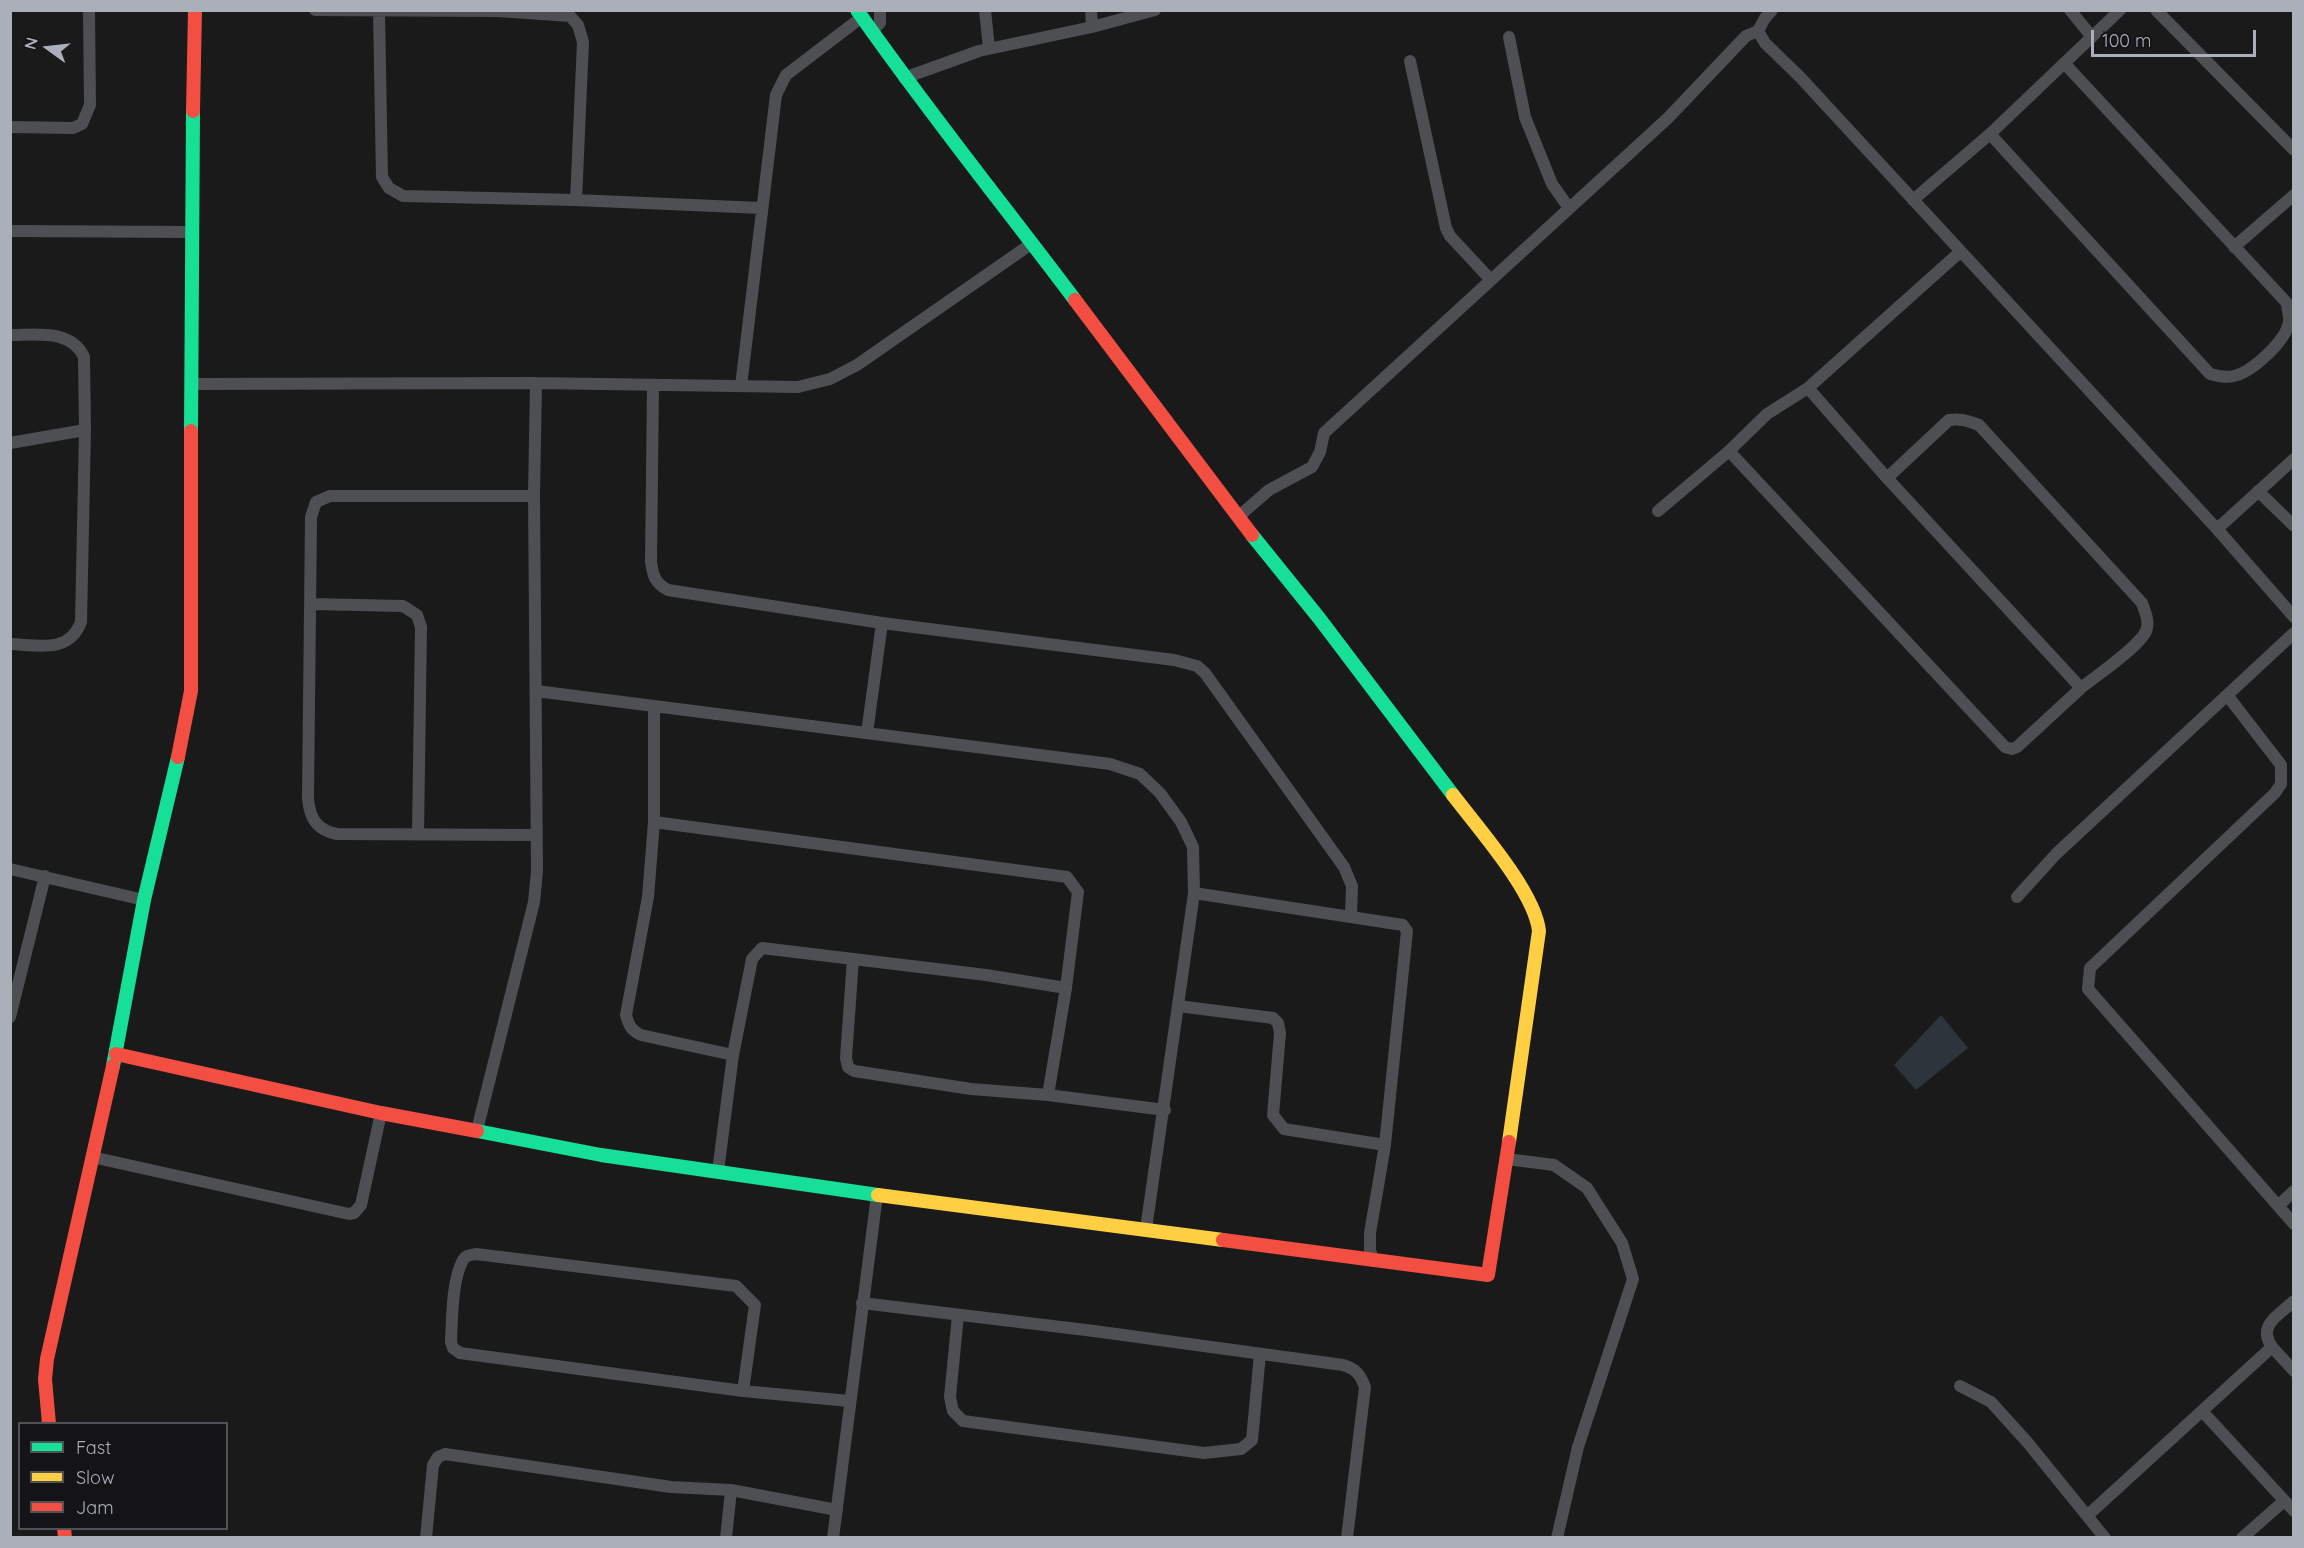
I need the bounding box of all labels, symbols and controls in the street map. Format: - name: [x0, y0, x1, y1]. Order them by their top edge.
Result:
- north arrow: [18, 18, 78, 78]
- scale bar: [2094, 18, 2259, 56]
- text: 100 m: [2102, 29, 2151, 52]
- text: N: [19, 35, 42, 52]
- legend: [18, 1422, 228, 1530]
- text: Fast: [76, 1436, 111, 1459]
- text: Slow: [76, 1466, 114, 1489]
- text: Jam: [76, 1496, 114, 1519]

